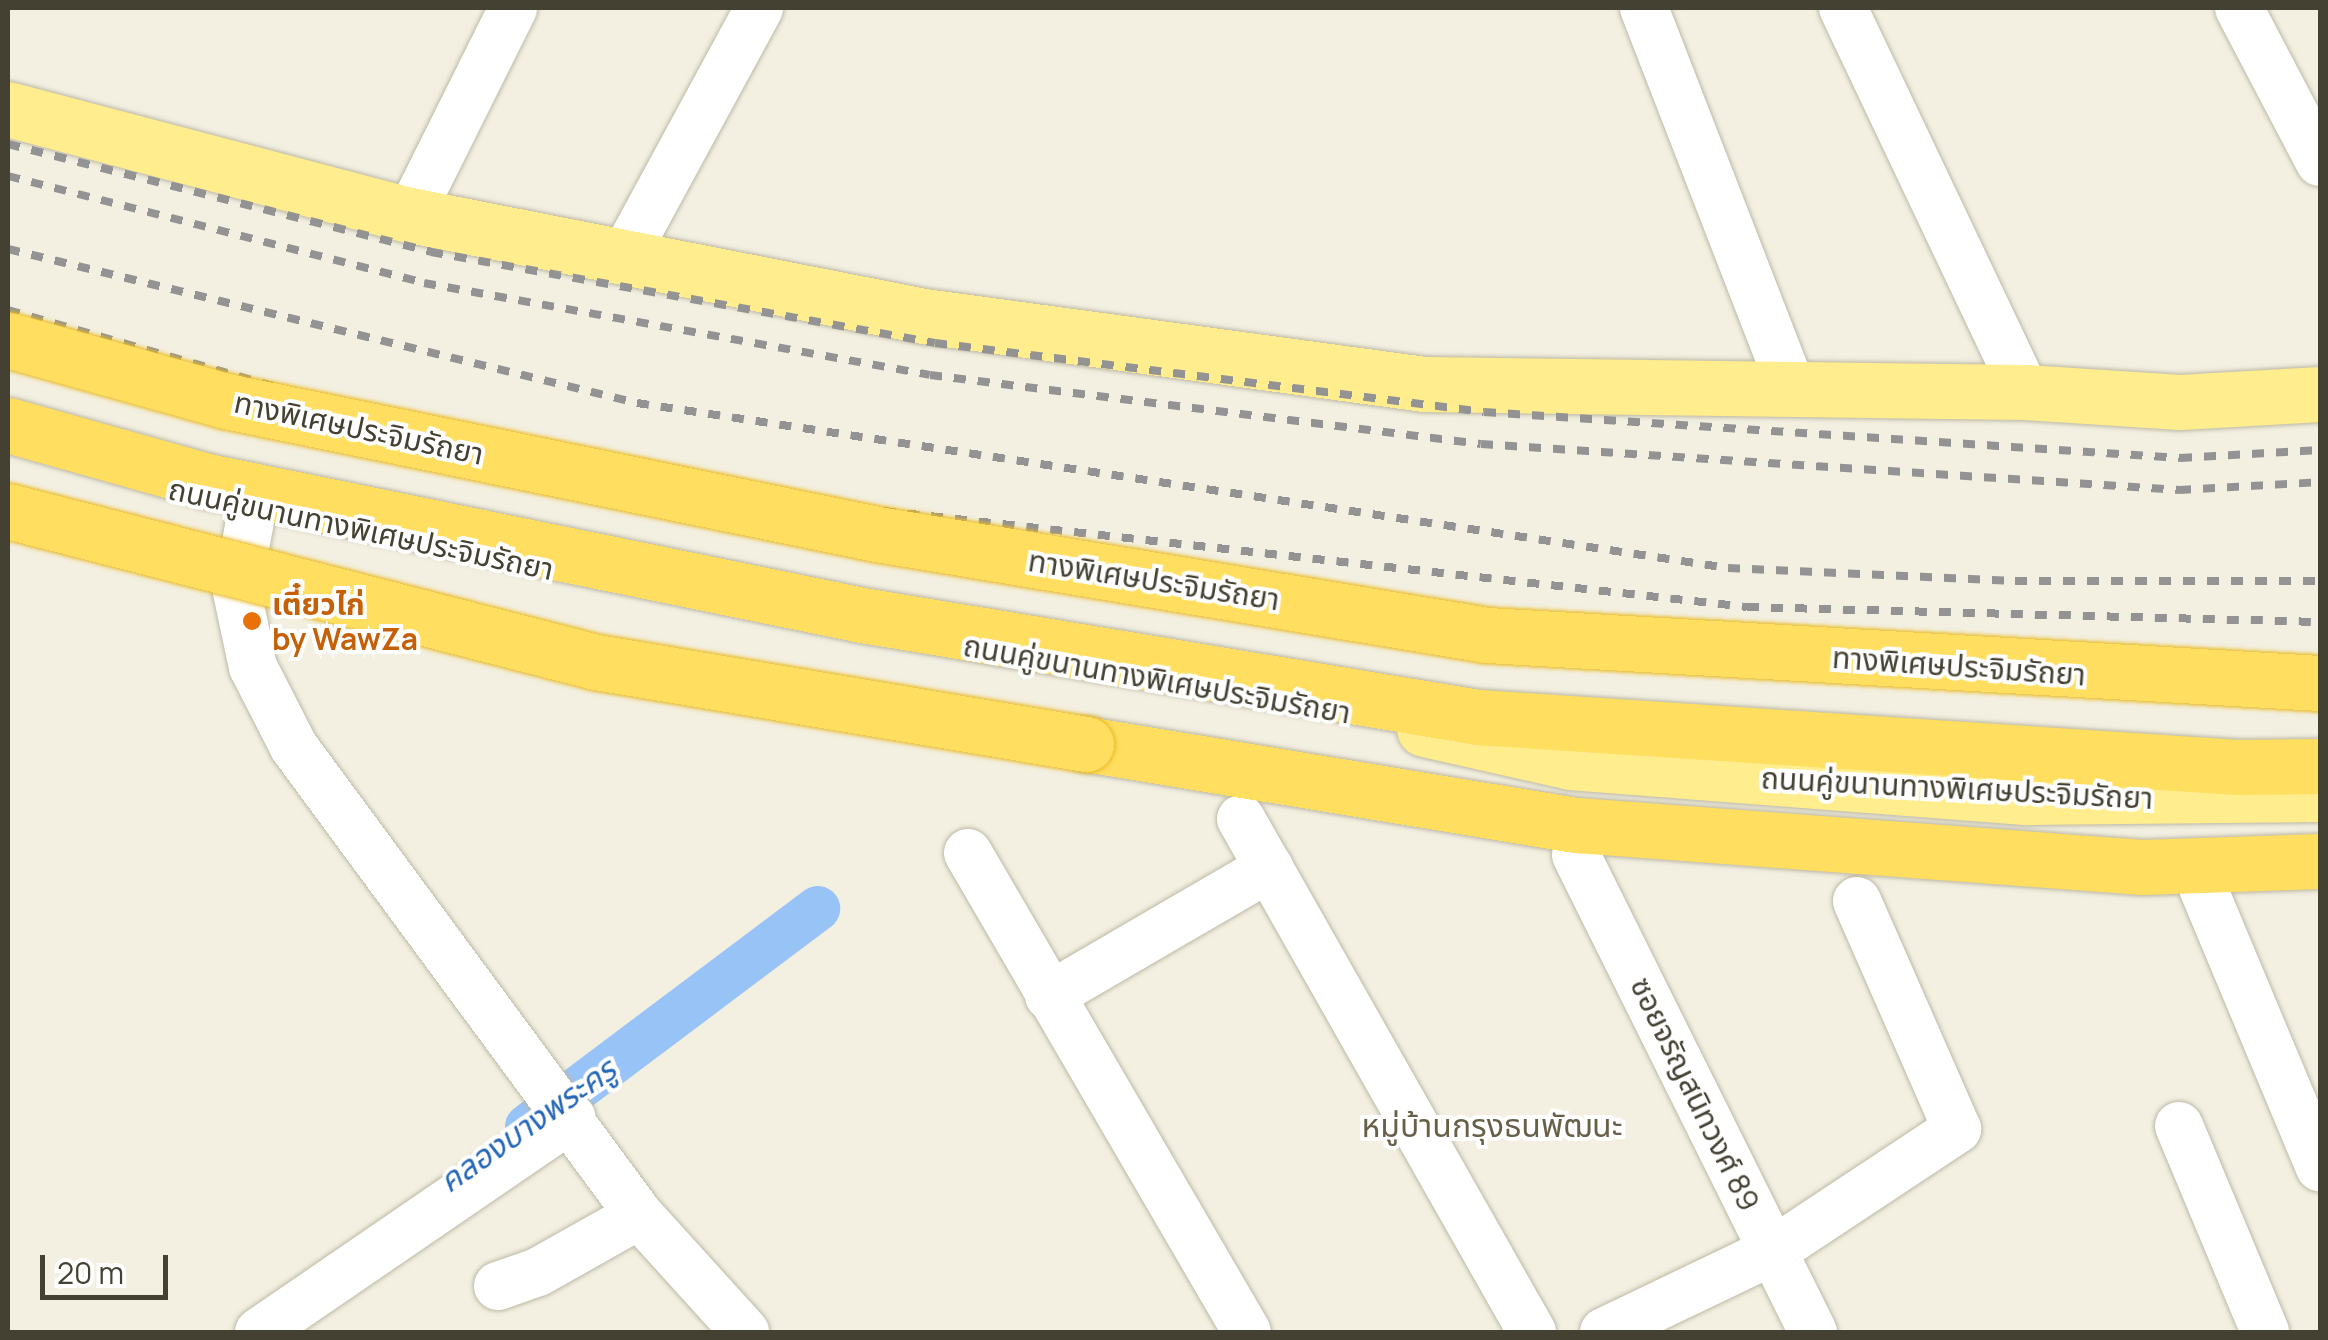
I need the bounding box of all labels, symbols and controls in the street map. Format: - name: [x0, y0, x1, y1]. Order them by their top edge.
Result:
- street label: ทางพิเศษประจิมรัถยา: [231, 384, 487, 472]
- street label: ถนนคู่ขนานทางพิเศษประจิมรัถยา: [165, 471, 557, 587]
- street label: ทางพิเศษประจิมรัถยา: [1026, 542, 1282, 618]
- place label: เตี๋ยวไก่ by WawZa: [272, 586, 418, 656]
- marker: เตี๋ยวไก่ by WawZa: [241, 610, 263, 632]
- street label: ถนนคู่ขนานทางพิเศษประจิมรัถยา: [961, 627, 1353, 731]
- street label: ทางพิเศษประจิมรัถยา: [1831, 639, 2087, 693]
- street label: ถนนคู่ขนานทางพิเศษประจิมรัถยา: [1760, 760, 2154, 816]
- street label: ซอยจรัญสนิทวงศ์ 89: [1623, 971, 1767, 1217]
- water label: คลองบางพระครู: [431, 1050, 623, 1200]
- district label: หมู่บ้านกรุงธนพัฒนะ: [1362, 1106, 1622, 1144]
- scale bar: [45, 1235, 172, 1297]
- text: 20 m: [57, 1252, 124, 1293]

